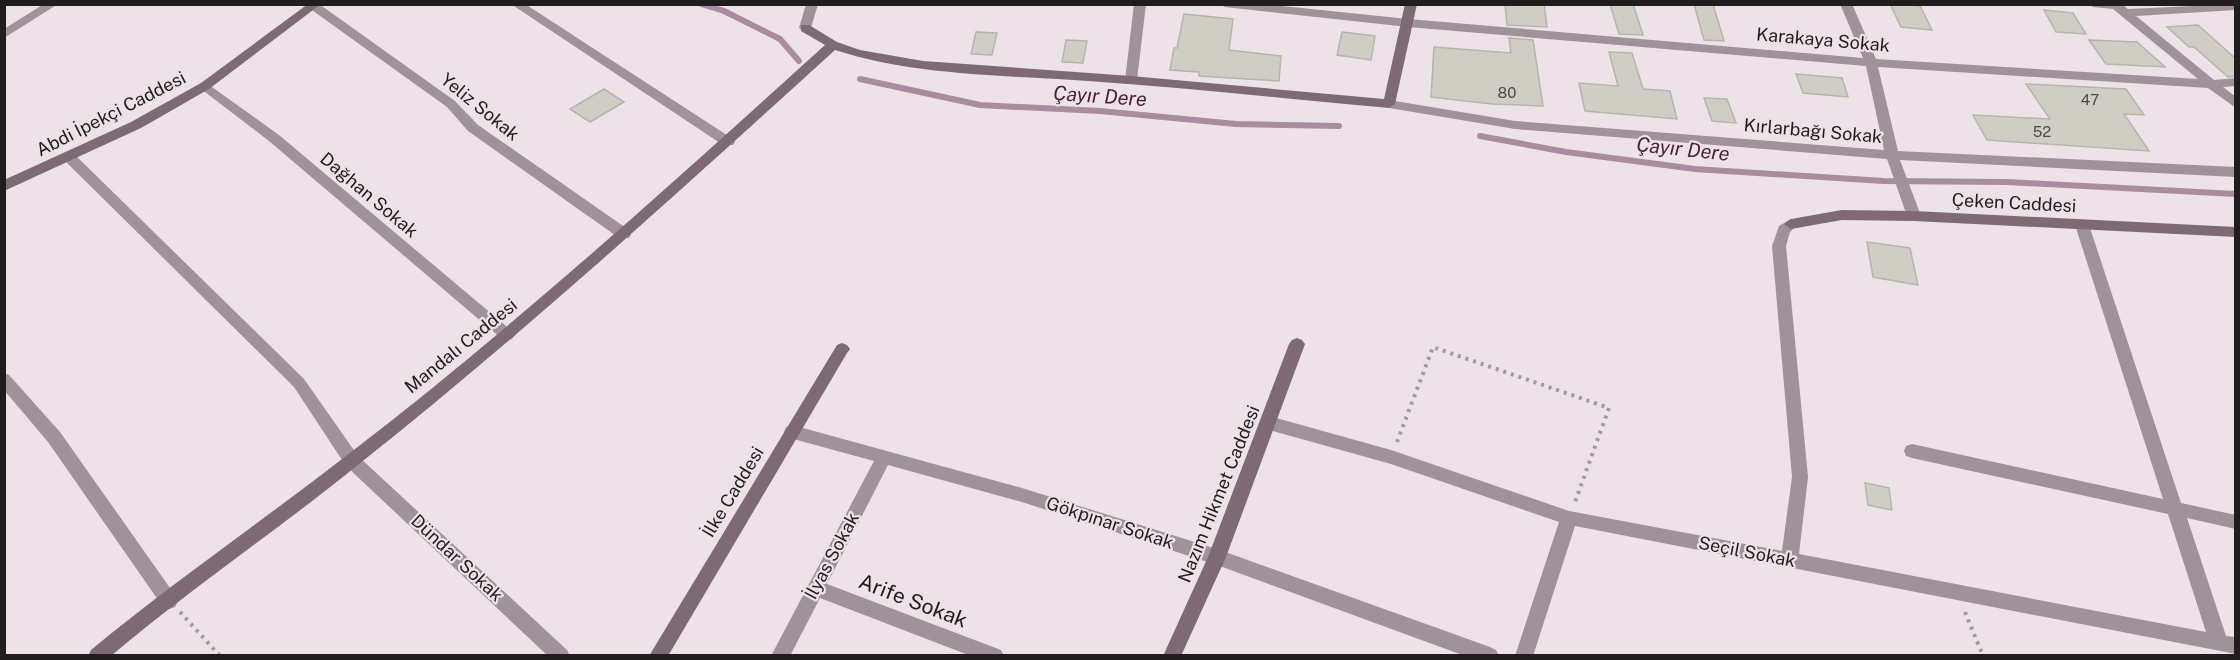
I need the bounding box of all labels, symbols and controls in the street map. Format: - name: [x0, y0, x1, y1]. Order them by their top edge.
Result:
- street label: Karakaya Sokak: [1755, 23, 1891, 56]
- street label: Abdi İpekçi Caddesi: [32, 66, 189, 160]
- street label: Yeliz Sokak: [437, 69, 524, 145]
- water label: Çayır Dere: [1052, 81, 1148, 111]
- house number: 80: [1498, 84, 1516, 101]
- house number: 47: [2081, 91, 2099, 108]
- street label: Kırlarbağı Sokak: [1743, 114, 1883, 147]
- house number: 52: [2033, 123, 2051, 140]
- water label: Çayır Dere: [1635, 132, 1731, 166]
- street label: Dağhan Sokak: [316, 148, 422, 242]
- street label: Çeken Caddesi: [1951, 189, 2077, 216]
- street label: Mandalı Caddesi: [400, 294, 521, 397]
- street label: Nazım Hikmet Caddesi: [1173, 402, 1264, 585]
- street label: İlke Caddesi: [696, 442, 768, 541]
- street label: Gökpınar Sokak: [1044, 492, 1176, 553]
- street label: İlyas Sokak: [799, 508, 863, 603]
- street label: Dündar Sokak: [407, 510, 508, 605]
- street label: Seçil Sokak: [1697, 532, 1797, 571]
- street label: Arife Sokak: [855, 568, 971, 633]

